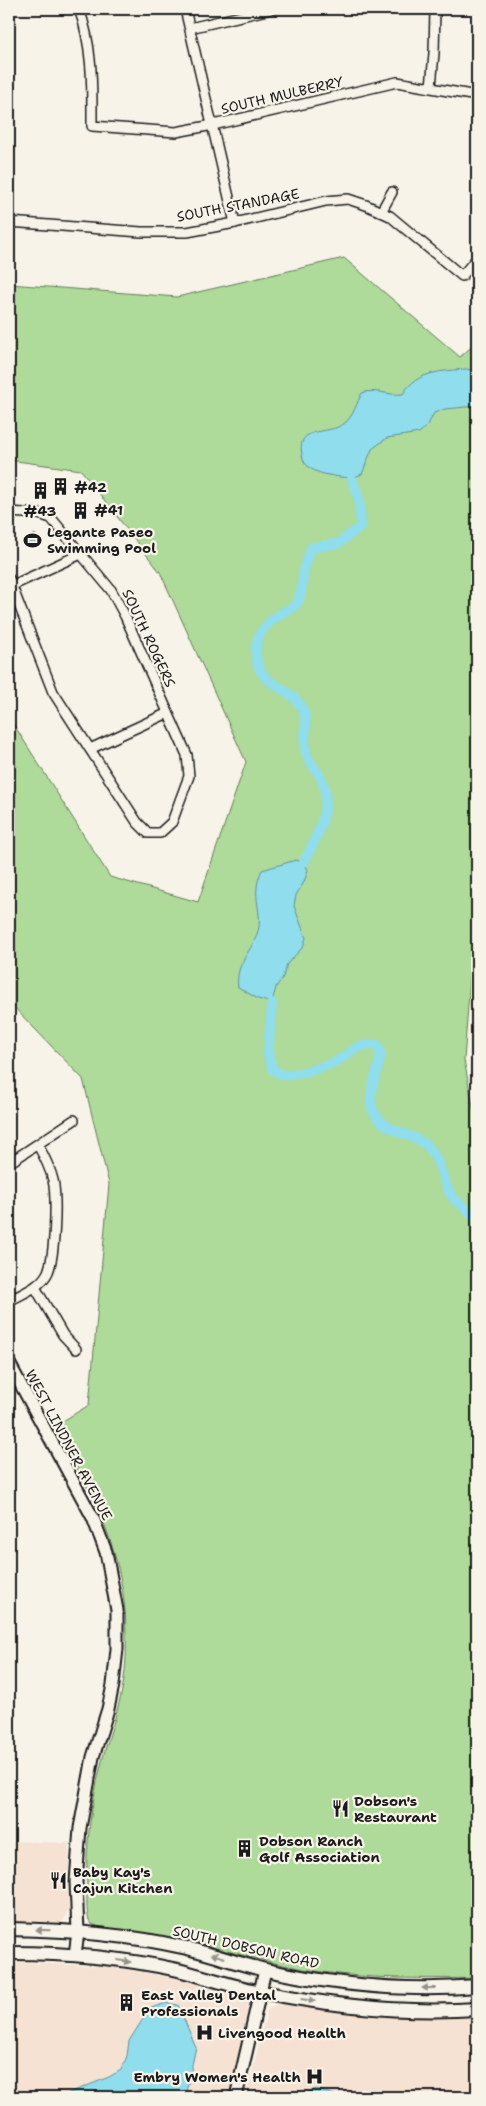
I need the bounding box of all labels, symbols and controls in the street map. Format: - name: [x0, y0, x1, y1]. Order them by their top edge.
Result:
- street label: SOUTH MULBERRY: [219, 72, 345, 118]
- street label: SOUTH STANDAGE: [175, 184, 301, 226]
- building icon: #42: [50, 477, 70, 497]
- place label: #42: [74, 478, 107, 496]
- building icon: #43: [30, 481, 50, 501]
- building icon: #41: [70, 500, 90, 520]
- place label: #41: [94, 501, 123, 519]
- place label: #43: [24, 502, 57, 520]
- place label: Legante Paseo Swimming Pool: [47, 523, 156, 557]
- sports icon: Legante Paseo Swimming Pool: [23, 530, 43, 550]
- street label: SOUTH ROGERS: [118, 586, 180, 690]
- street label: WEST LINDNER AVENUE: [22, 1367, 117, 1524]
- place label: Dobson's Restaurant: [354, 1792, 437, 1826]
- restaurant icon: Dobson's Restaurant: [330, 1799, 350, 1819]
- place label: Dobson Ranch Golf Association: [259, 1832, 380, 1866]
- building icon: Dobson Ranch Golf Association: [235, 1839, 255, 1859]
- place label: Baby Kay's Cajun Kitchen: [73, 1863, 172, 1897]
- restaurant icon: Baby Kay's Cajun Kitchen: [49, 1870, 69, 1890]
- street label: SOUTH DOBSON ROAD: [171, 1921, 321, 1973]
- one-way arrow: [35, 1926, 51, 1934]
- one-way arrow: [211, 1952, 226, 1960]
- one-way arrow: [116, 1957, 132, 1965]
- one-way arrow: [420, 1984, 436, 1992]
- place label: East Valley Dental Professionals: [141, 1986, 276, 2020]
- building icon: East Valley Dental Professionals: [117, 1993, 137, 2013]
- one-way arrow: [300, 1997, 316, 2005]
- hospital icon: Livengood Health: [194, 2023, 214, 2043]
- place label: Livengood Health: [218, 2024, 346, 2042]
- hospital icon: Embry Women's Health: [305, 2067, 325, 2087]
- place label: Embry Women's Health: [133, 2068, 301, 2086]

